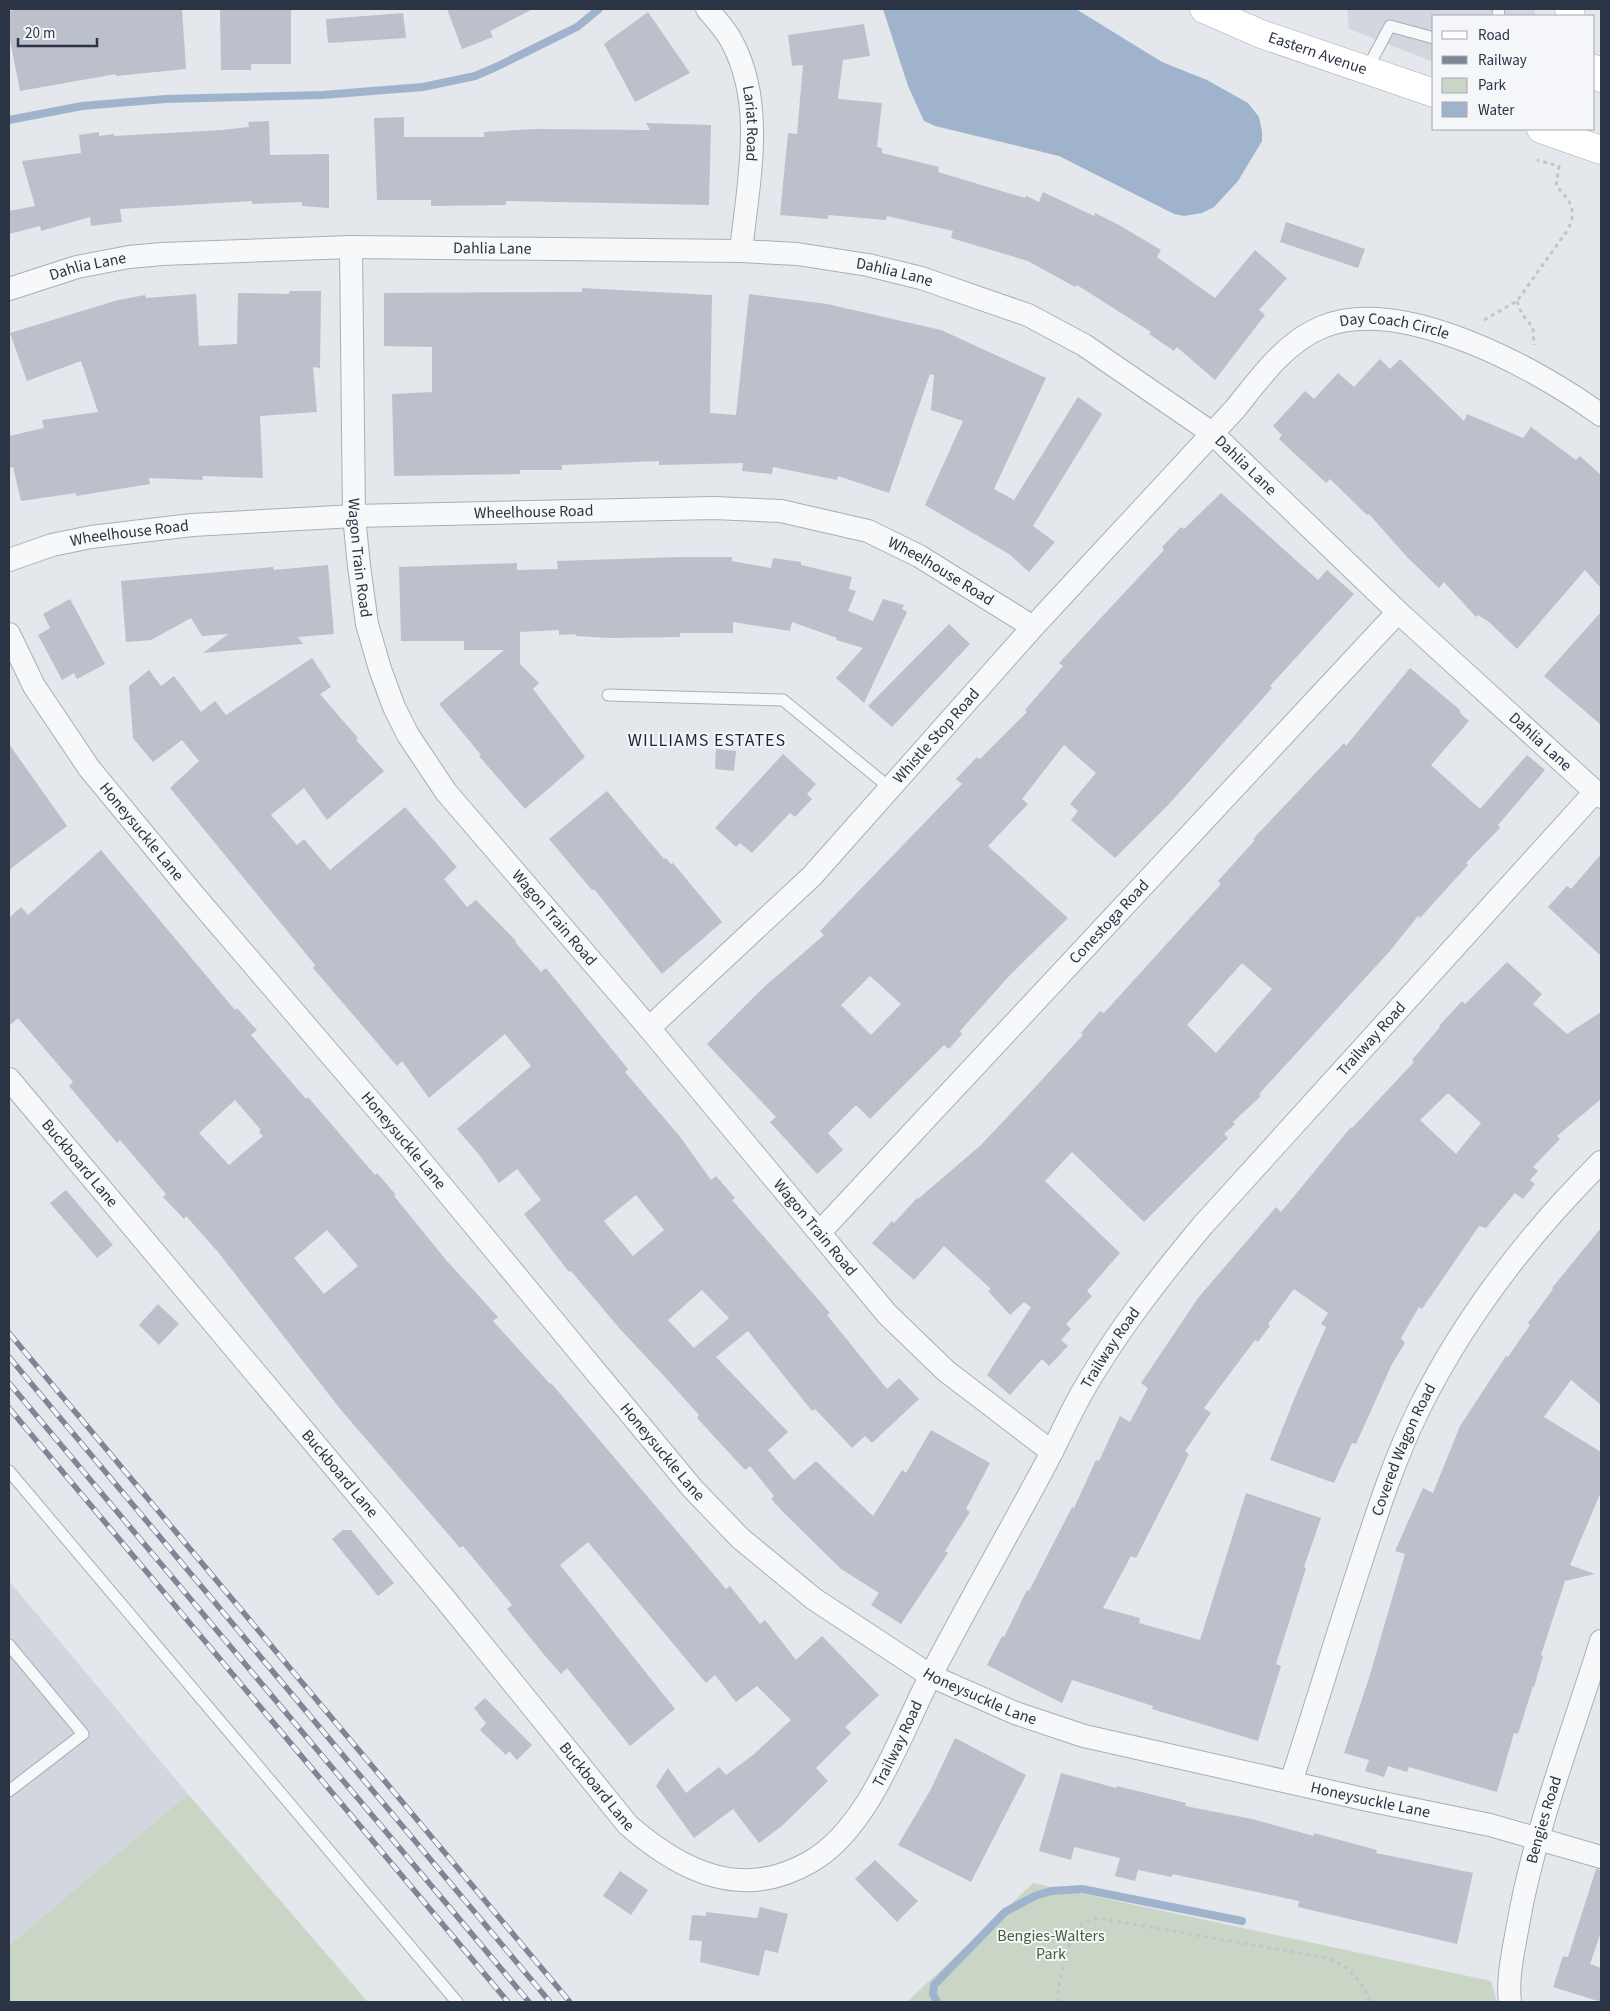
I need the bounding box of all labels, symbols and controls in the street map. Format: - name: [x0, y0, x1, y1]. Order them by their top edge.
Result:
- scale bar: [18, 15, 96, 47]
- legend: [1432, 15, 1595, 130]
- text: 20 m: [25, 23, 55, 44]
- text: Road: [1478, 25, 1510, 46]
- street label: Eastern Avenue: [1265, 26, 1370, 80]
- text: Railway: [1478, 50, 1527, 71]
- text: Park: [1478, 75, 1507, 96]
- street label: Lariat Road: [737, 84, 763, 162]
- text: Water: [1478, 100, 1515, 121]
- street label: Dahlia Lane: [453, 237, 532, 260]
- street label: Dahlia Lane: [46, 247, 128, 286]
- street label: Dahlia Lane: [855, 252, 936, 292]
- street label: Day Coach Circle: [1338, 308, 1452, 345]
- street label: Dahlia Lane: [1210, 430, 1282, 501]
- street label: Wagon Train Road: [343, 498, 377, 619]
- street label: Wheelhouse Road: [474, 500, 594, 524]
- street label: Wheelhouse Road: [68, 514, 190, 552]
- street label: Wheelhouse Road: [884, 531, 998, 611]
- street label: Whistle Stop Road: [888, 684, 985, 789]
- street label: Dahlia Lane: [1504, 707, 1577, 776]
- district label: WILLIAMS ESTATES: [628, 728, 786, 753]
- street label: Honeysuckle Lane: [94, 778, 189, 886]
- street label: Wagon Train Road: [507, 865, 602, 971]
- street label: Conestoga Road: [1064, 875, 1154, 969]
- street label: Trailway Road: [1332, 997, 1411, 1081]
- street label: Honeysuckle Lane: [356, 1087, 451, 1194]
- street label: Buckboard Lane: [36, 1115, 123, 1212]
- street label: Wagon Train Road: [768, 1174, 862, 1281]
- street label: Trailway Road: [1075, 1303, 1145, 1393]
- street label: Covered Wagon Road: [1366, 1380, 1441, 1519]
- street label: Honeysuckle Lane: [615, 1398, 710, 1506]
- street label: Buckboard Lane: [297, 1425, 383, 1522]
- street label: Honeysuckle Lane: [918, 1663, 1040, 1730]
- street label: Trailway Road: [867, 1697, 928, 1791]
- street label: Buckboard Lane: [554, 1737, 639, 1837]
- street label: Bengies Road: [1521, 1773, 1567, 1866]
- street label: Honeysuckle Lane: [1309, 1776, 1432, 1824]
- park label: Bengies-Walters Park: [997, 1925, 1105, 1965]

